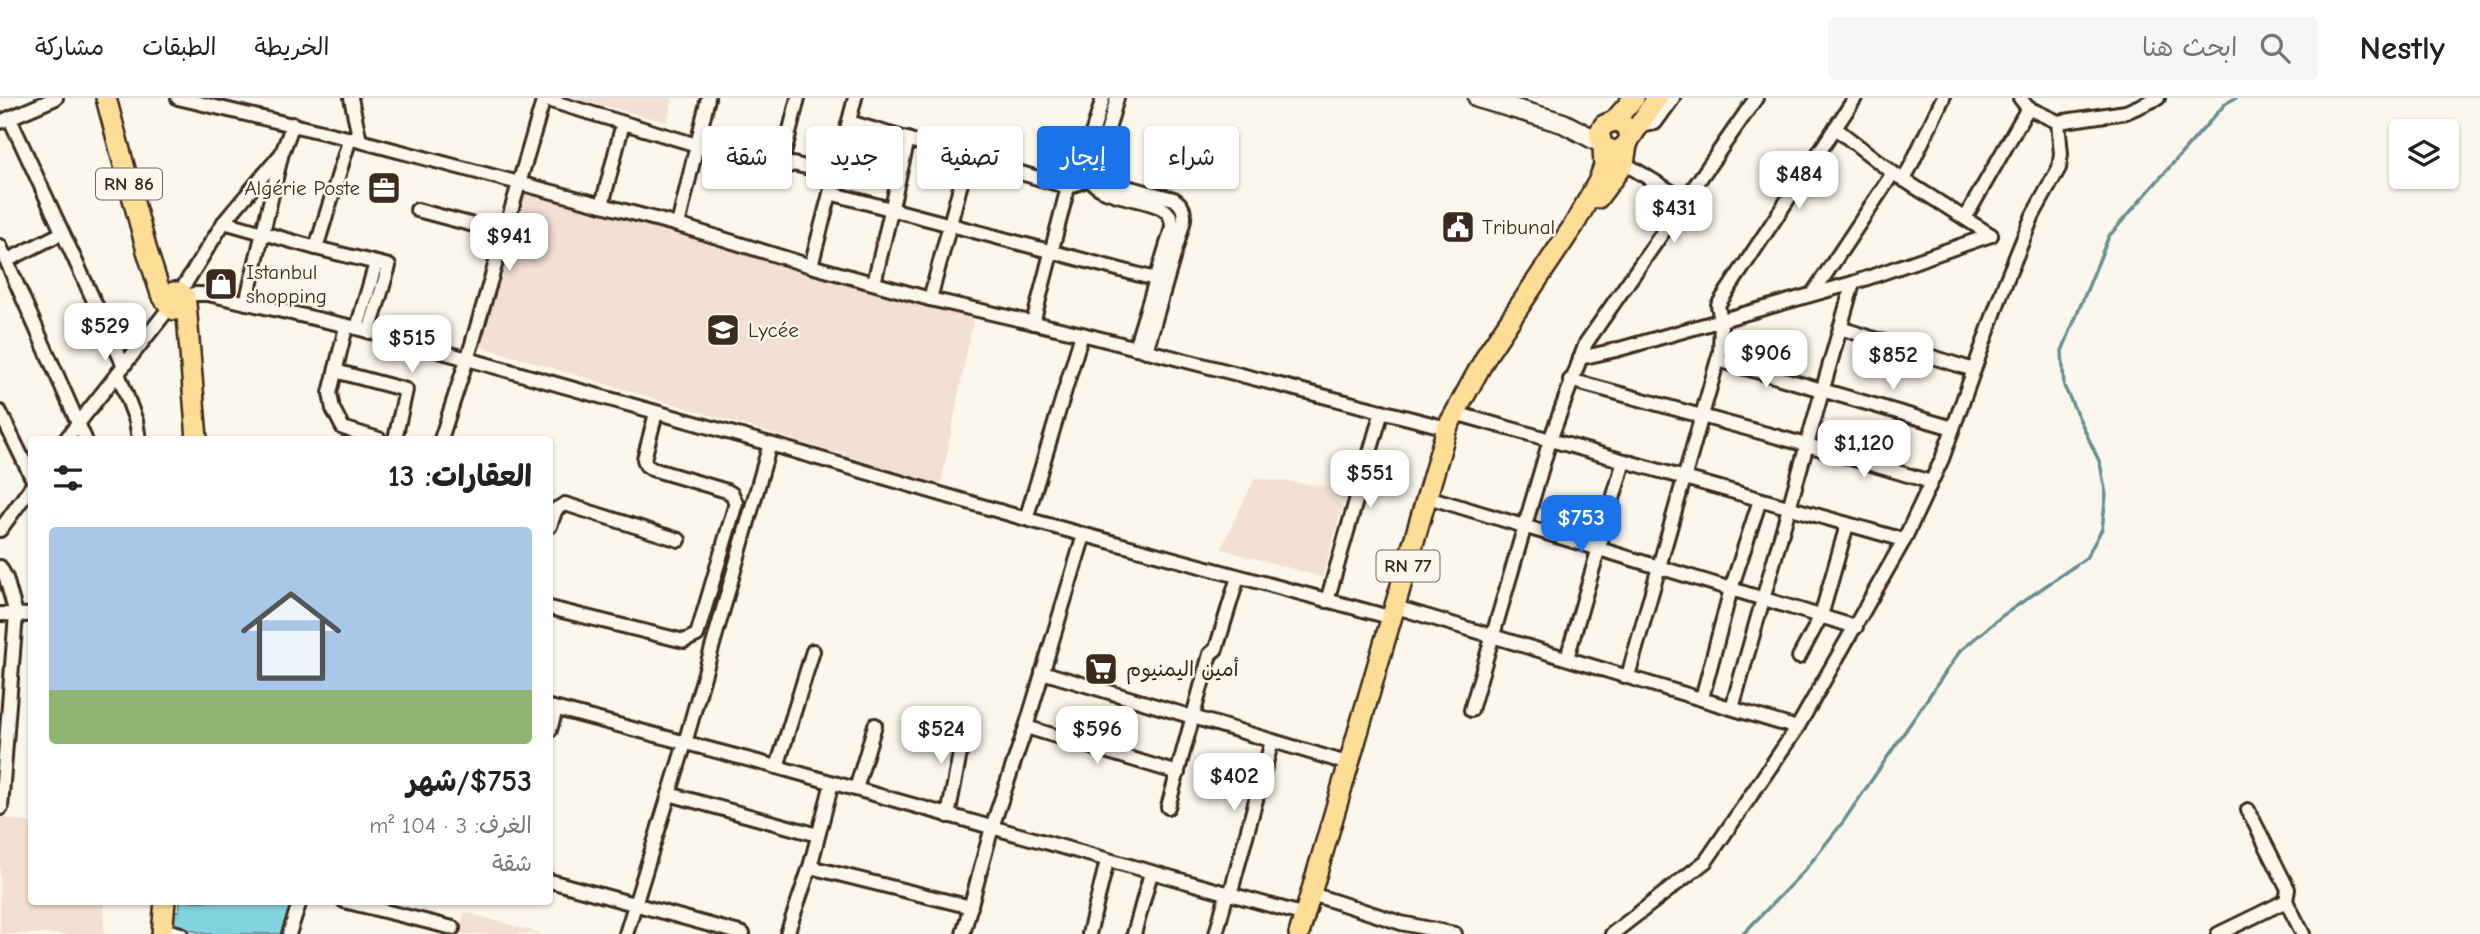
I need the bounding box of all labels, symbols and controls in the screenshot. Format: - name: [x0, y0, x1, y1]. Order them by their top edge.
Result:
- search box: [1828, 17, 2318, 80]
- icon: search: [2256, 29, 2294, 67]
- text: Nestly: [2360, 29, 2445, 67]
- text: مشاركة: [35, 33, 104, 61]
- text: الطبقات: [142, 33, 217, 61]
- text: الخريطة: [255, 33, 329, 61]
- text: ابحث هنا: [2142, 33, 2238, 63]
- map controls: [2389, 119, 2459, 189]
- button: layers: [2389, 119, 2459, 189]
- chip: شقة: [702, 126, 792, 189]
- chip: جديد: [806, 126, 903, 189]
- chip: تصفية: [917, 126, 1023, 189]
- chip: إيجار: [1037, 126, 1130, 189]
- chip: شراء: [1144, 126, 1239, 189]
- pin: $484: [1758, 152, 1840, 211]
- text: $484: [1775, 160, 1823, 187]
- road number: RN 86: [96, 169, 162, 200]
- office icon: Algérie Poste: [365, 169, 403, 207]
- place label: Algérie Poste: [244, 176, 360, 200]
- pin: $431: [1633, 186, 1715, 245]
- text: $431: [1651, 194, 1697, 221]
- public building icon: Tribunal: [1439, 208, 1477, 246]
- pin: $941: [468, 214, 550, 273]
- place label: Tribunal: [1482, 215, 1555, 239]
- text: $941: [486, 222, 532, 249]
- place label: Istanbul shopping: [246, 260, 327, 308]
- shop icon: Istanbul shopping: [202, 265, 240, 303]
- pin: $529: [64, 303, 146, 363]
- school or university icon: Lycée: [704, 311, 742, 349]
- text: $529: [80, 312, 130, 339]
- pin: $515: [371, 316, 453, 375]
- place label: Lycée: [748, 318, 799, 342]
- text: $515: [388, 324, 436, 351]
- pin: $906: [1725, 330, 1807, 390]
- pin: $852: [1852, 332, 1934, 392]
- text: $906: [1740, 339, 1792, 366]
- text: $852: [1868, 341, 1918, 368]
- pin: $1,120: [1807, 420, 1921, 480]
- text: $1,120: [1834, 429, 1894, 456]
- pin: $551: [1329, 450, 1411, 510]
- icon: filters: [49, 459, 87, 497]
- text: العقارات: 13: [388, 459, 532, 494]
- text: $551: [1346, 459, 1394, 486]
- pin: $753: [1540, 496, 1622, 555]
- text: $753: [1557, 504, 1605, 531]
- road number: RN 77: [1376, 551, 1440, 582]
- icon: home: [228, 573, 354, 699]
- supermarket icon: أمين اليمنيوم: [1082, 650, 1120, 688]
- place label: أمين اليمنيوم: [1126, 657, 1239, 685]
- pin: $524: [900, 706, 982, 766]
- pin: $596: [1056, 706, 1138, 766]
- text: $524: [917, 715, 965, 742]
- text: $596: [1072, 715, 1122, 742]
- pin: $402: [1193, 754, 1275, 813]
- text: $402: [1209, 762, 1259, 789]
- text: $753/شهر: [407, 764, 532, 799]
- text: الغرف: 3 · 104 m²: [369, 812, 532, 839]
- text: شقة: [492, 850, 532, 877]

